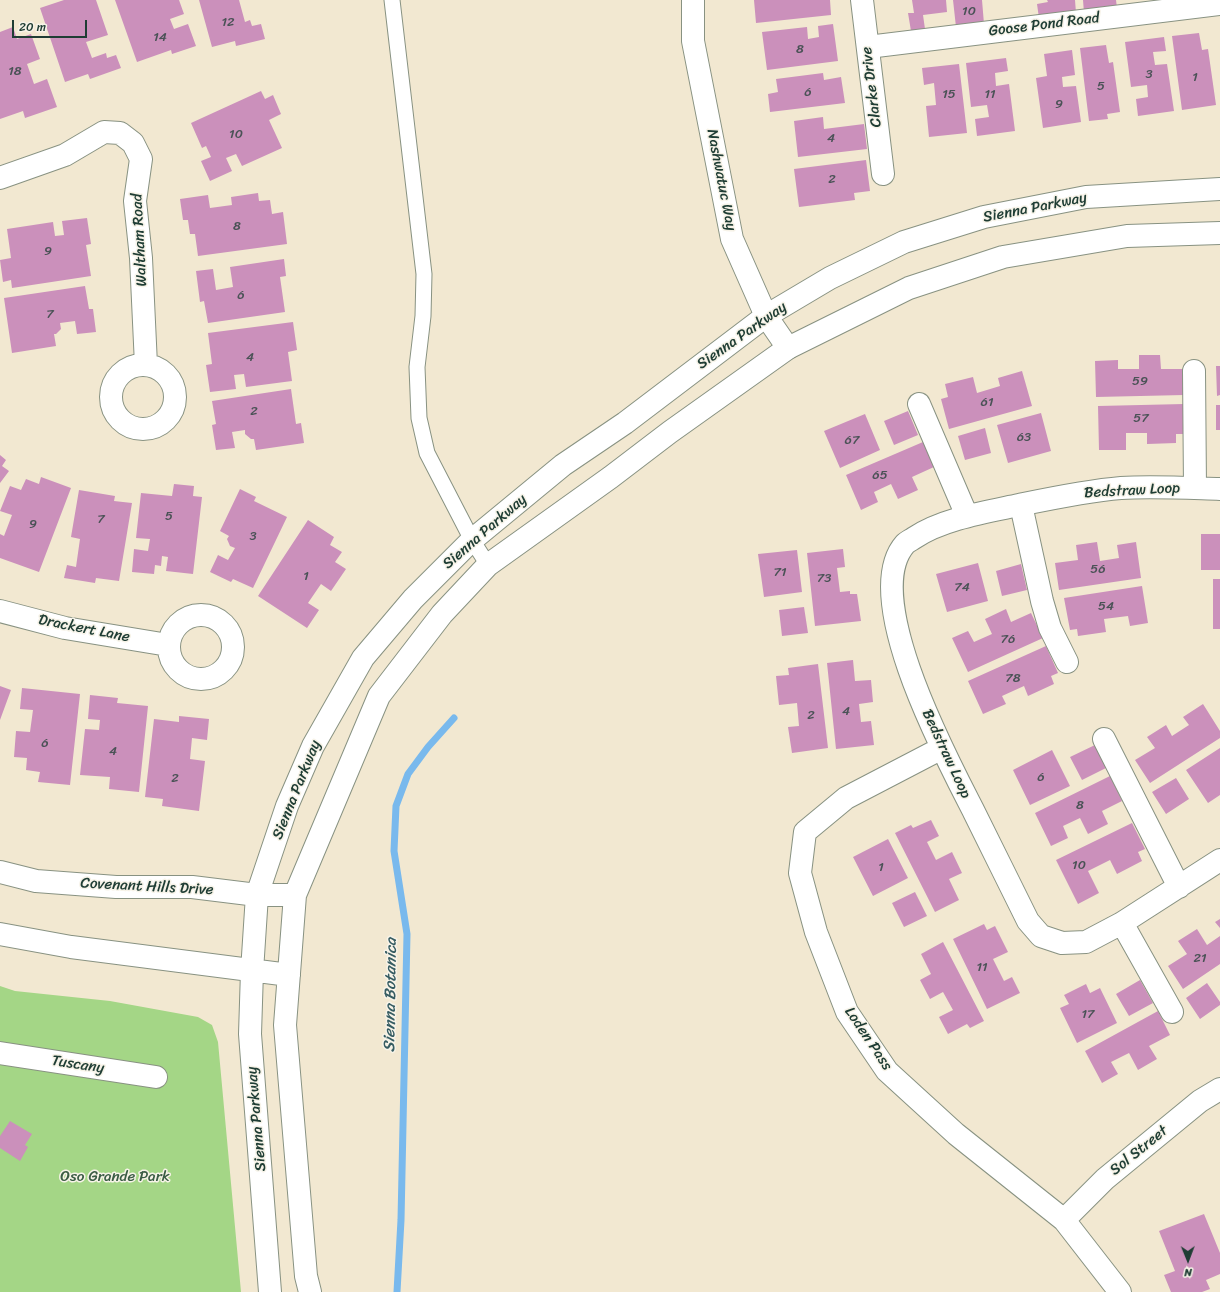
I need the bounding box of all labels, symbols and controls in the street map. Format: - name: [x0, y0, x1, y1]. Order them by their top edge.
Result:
- house number: 10: [962, 4, 976, 20]
- street label: Goose Pond Road: [988, 9, 1100, 41]
- scale bar: [14, 12, 89, 38]
- house number: 12: [221, 15, 235, 31]
- text: 20 m: [19, 16, 46, 38]
- house number: 14: [153, 30, 167, 46]
- house number: 8: [796, 42, 804, 58]
- street label: Clarke Drive: [858, 46, 886, 128]
- house number: 18: [8, 64, 22, 80]
- house number: 3: [1145, 67, 1153, 83]
- house number: 1: [1192, 70, 1198, 86]
- house number: 5: [1097, 79, 1105, 95]
- house number: 6: [804, 85, 812, 101]
- house number: 15: [942, 87, 956, 103]
- house number: 11: [984, 87, 996, 103]
- house number: 9: [1055, 97, 1063, 113]
- house number: 10: [229, 127, 243, 143]
- street label: Nashwatuc Way: [702, 128, 740, 232]
- house number: 4: [827, 131, 835, 147]
- house number: 2: [828, 172, 836, 188]
- street label: Sienna Parkway: [982, 189, 1088, 227]
- street label: Waltham Road: [129, 193, 151, 287]
- house number: 8: [233, 219, 241, 235]
- house number: 9: [44, 244, 52, 260]
- house number: 6: [237, 288, 245, 304]
- street label: Sienna Parkway: [694, 298, 790, 374]
- house number: 7: [46, 307, 54, 323]
- house number: 4: [246, 350, 254, 366]
- house number: 59: [1132, 374, 1148, 390]
- house number: 61: [981, 395, 993, 411]
- house number: 2: [250, 404, 258, 420]
- house number: 57: [1133, 411, 1149, 427]
- house number: 63: [1017, 430, 1031, 446]
- house number: 67: [845, 433, 859, 449]
- house number: 65: [872, 468, 888, 484]
- street label: Bedstraw Loop: [1084, 479, 1180, 503]
- street label: Sienna Parkway: [439, 491, 531, 573]
- house number: 5: [165, 509, 173, 525]
- house number: 7: [97, 512, 105, 528]
- house number: 9: [29, 517, 37, 533]
- house number: 3: [249, 529, 257, 545]
- house number: 56: [1090, 562, 1106, 578]
- house number: 71: [774, 565, 786, 581]
- house number: 1: [303, 569, 309, 585]
- house number: 73: [817, 571, 831, 587]
- house number: 74: [954, 580, 970, 596]
- house number: 54: [1098, 599, 1114, 615]
- street label: Drackert Lane: [37, 611, 131, 647]
- house number: 76: [1001, 632, 1015, 648]
- house number: 78: [1005, 671, 1021, 687]
- house number: 4: [842, 704, 850, 720]
- street label: Bedstraw Loop: [918, 707, 974, 801]
- house number: 2: [807, 708, 815, 724]
- house number: 6: [41, 736, 49, 752]
- street label: Sienna Parkway: [269, 738, 325, 842]
- house number: 4: [109, 744, 117, 760]
- house number: 6: [1037, 770, 1045, 786]
- house number: 2: [171, 771, 179, 787]
- house number: 8: [1076, 798, 1084, 814]
- house number: 10: [1072, 858, 1086, 874]
- house number: 1: [878, 860, 884, 876]
- street label: Covenant Hills Drive: [80, 875, 214, 899]
- water label: Sienna Botanica: [380, 938, 402, 1052]
- house number: 21: [1193, 951, 1207, 967]
- house number: 11: [976, 960, 988, 976]
- street label: Loden Pass: [840, 1004, 896, 1074]
- house number: 17: [1082, 1007, 1094, 1023]
- street label: Tuscany: [50, 1052, 106, 1078]
- street label: Sienna Parkway: [243, 1066, 271, 1172]
- street label: Sol Street: [1107, 1122, 1171, 1180]
- park label: Oso Grande Park: [60, 1168, 170, 1186]
- north arrow: [1168, 1240, 1208, 1280]
- text: N: [1184, 1263, 1192, 1282]

